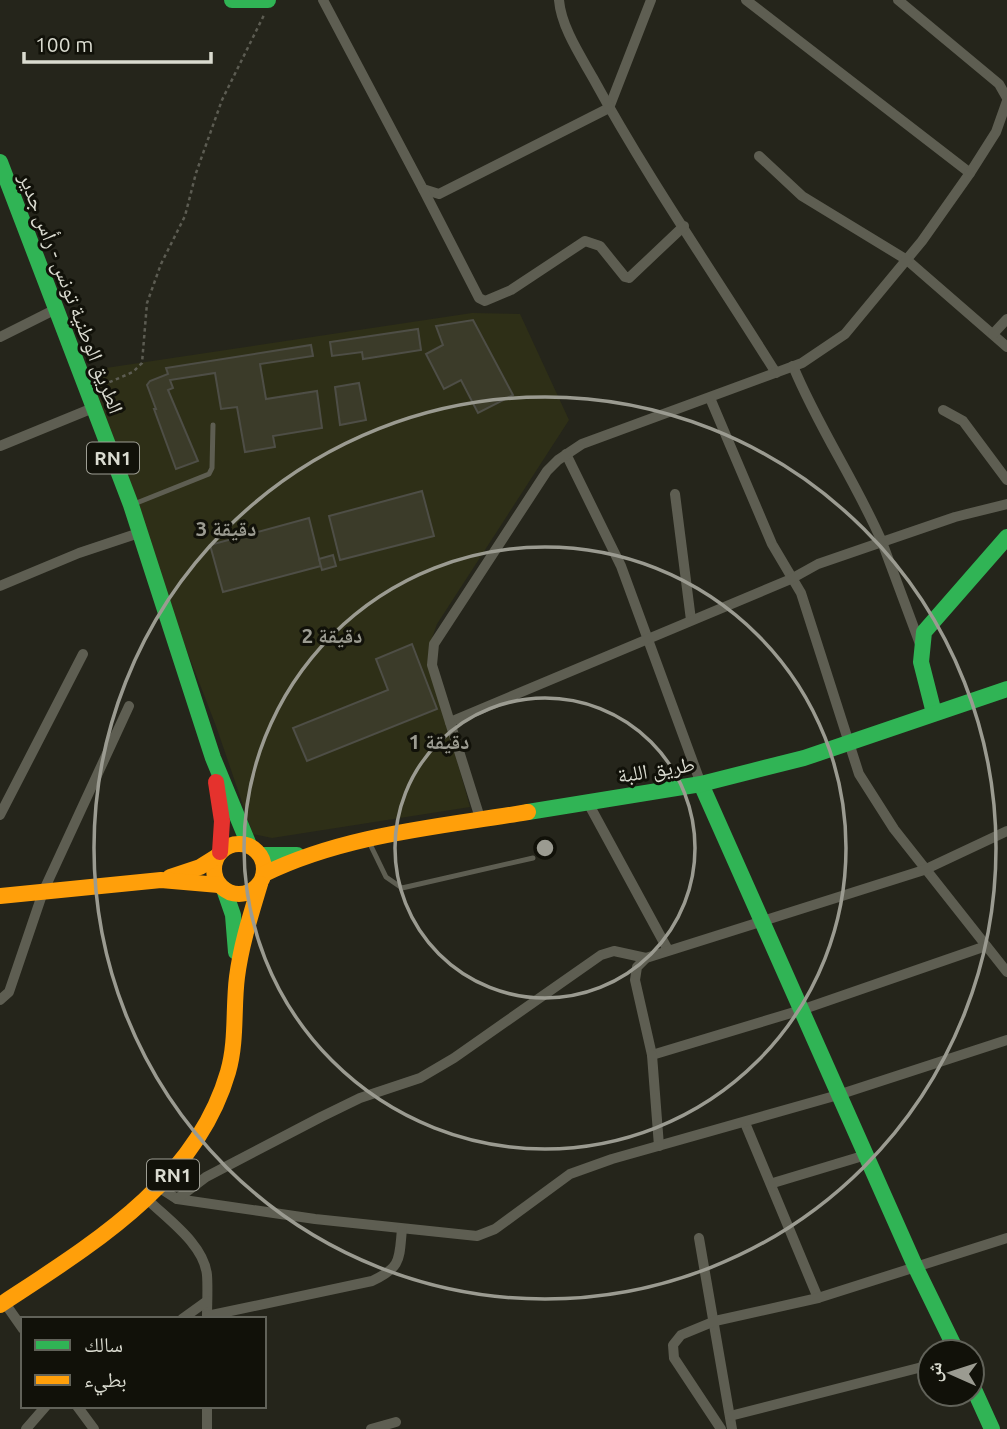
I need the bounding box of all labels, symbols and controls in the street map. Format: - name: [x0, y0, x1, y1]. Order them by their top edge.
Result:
- scale bar: [24, 21, 212, 65]
- text: 100 m: [35, 32, 93, 56]
- street label: الطريق الوطنية تونس - رأس جدير: [13, 168, 129, 417]
- road number: RN1: [87, 442, 139, 474]
- text: 3 دقيقة: [196, 516, 256, 541]
- text: 2 دقيقة: [302, 623, 362, 648]
- text: 1 دقيقة: [409, 729, 469, 754]
- street label: طريق اللبة: [616, 751, 697, 789]
- centre of rings: [533, 836, 557, 860]
- road number: RN1: [147, 1160, 199, 1190]
- legend: [21, 1317, 266, 1408]
- text: سالك: [84, 1332, 123, 1356]
- north arrow: [916, 1338, 986, 1408]
- text: ش: [923, 1361, 947, 1383]
- text: بطيء: [84, 1367, 127, 1396]

